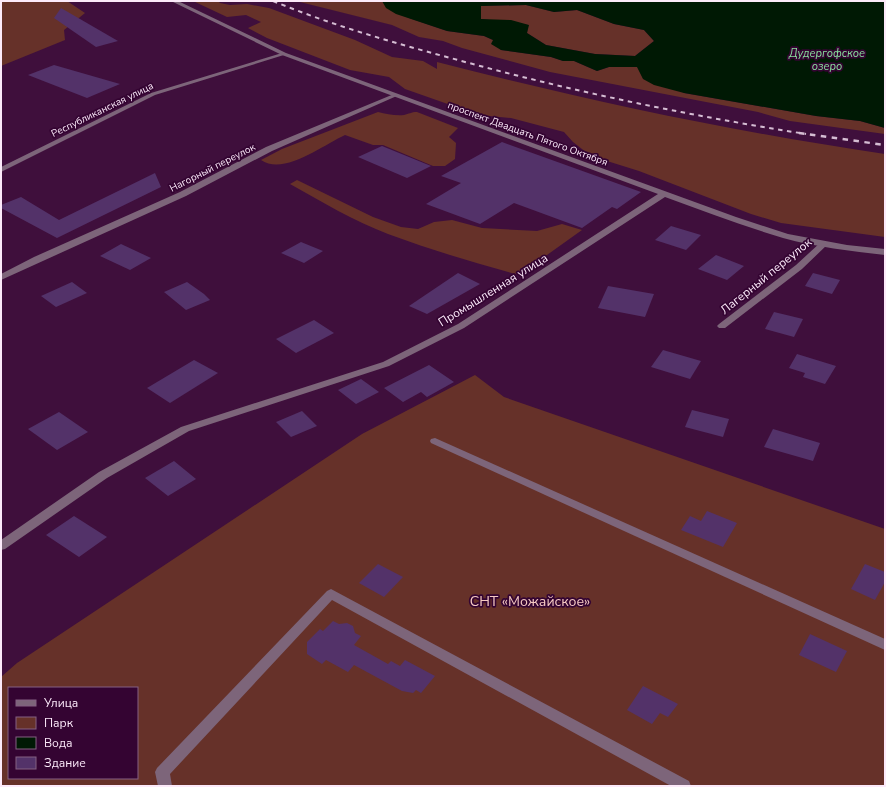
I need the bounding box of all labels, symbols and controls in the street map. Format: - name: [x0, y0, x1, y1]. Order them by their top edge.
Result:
- water label: Дудергофское озеро: [788, 46, 865, 74]
- street label: Республиканская улица: [49, 79, 156, 141]
- street label: проспект Двадцать Пятого Октября: [446, 98, 610, 169]
- street label: Нагорный переулок: [167, 140, 258, 196]
- street label: Лагерный переулок: [717, 234, 816, 318]
- street label: Промышленная улица: [435, 250, 551, 330]
- park label: СНТ «Можайское»: [470, 592, 590, 611]
- legend: [8, 687, 138, 779]
- text: Улица: [43, 695, 78, 711]
- text: Парк: [44, 715, 74, 731]
- text: Вода: [44, 735, 72, 751]
- text: Здание: [44, 755, 86, 771]

